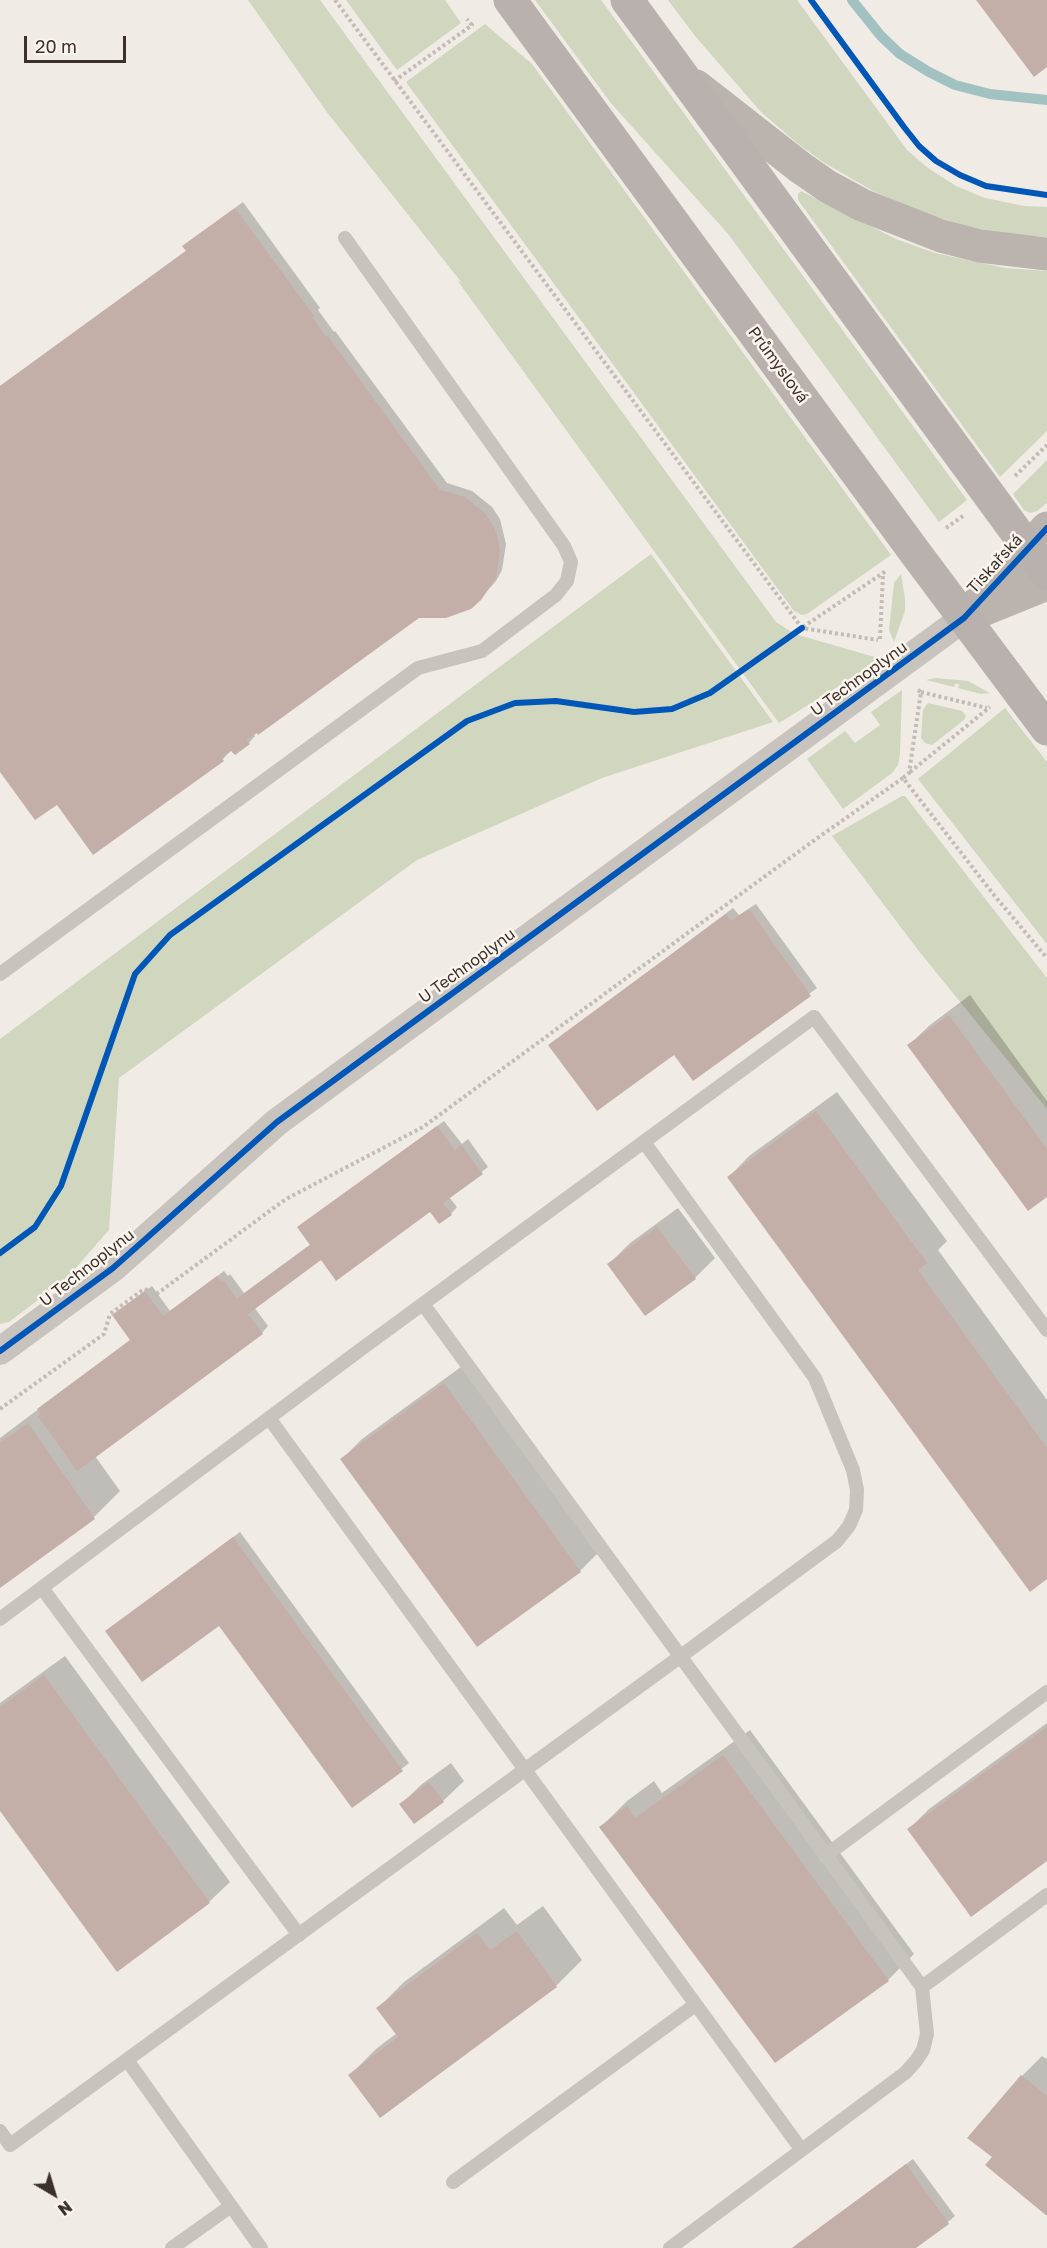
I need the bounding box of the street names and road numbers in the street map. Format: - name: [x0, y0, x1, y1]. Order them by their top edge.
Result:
- street label: Průmyslová: [744, 323, 812, 407]
- street label: Tiskařská: [963, 530, 1027, 598]
- street label: U Technoplynu: [807, 638, 911, 720]
- street label: U Technoplynu: [415, 925, 519, 1007]
- street label: U Technoplynu: [36, 1225, 138, 1311]

